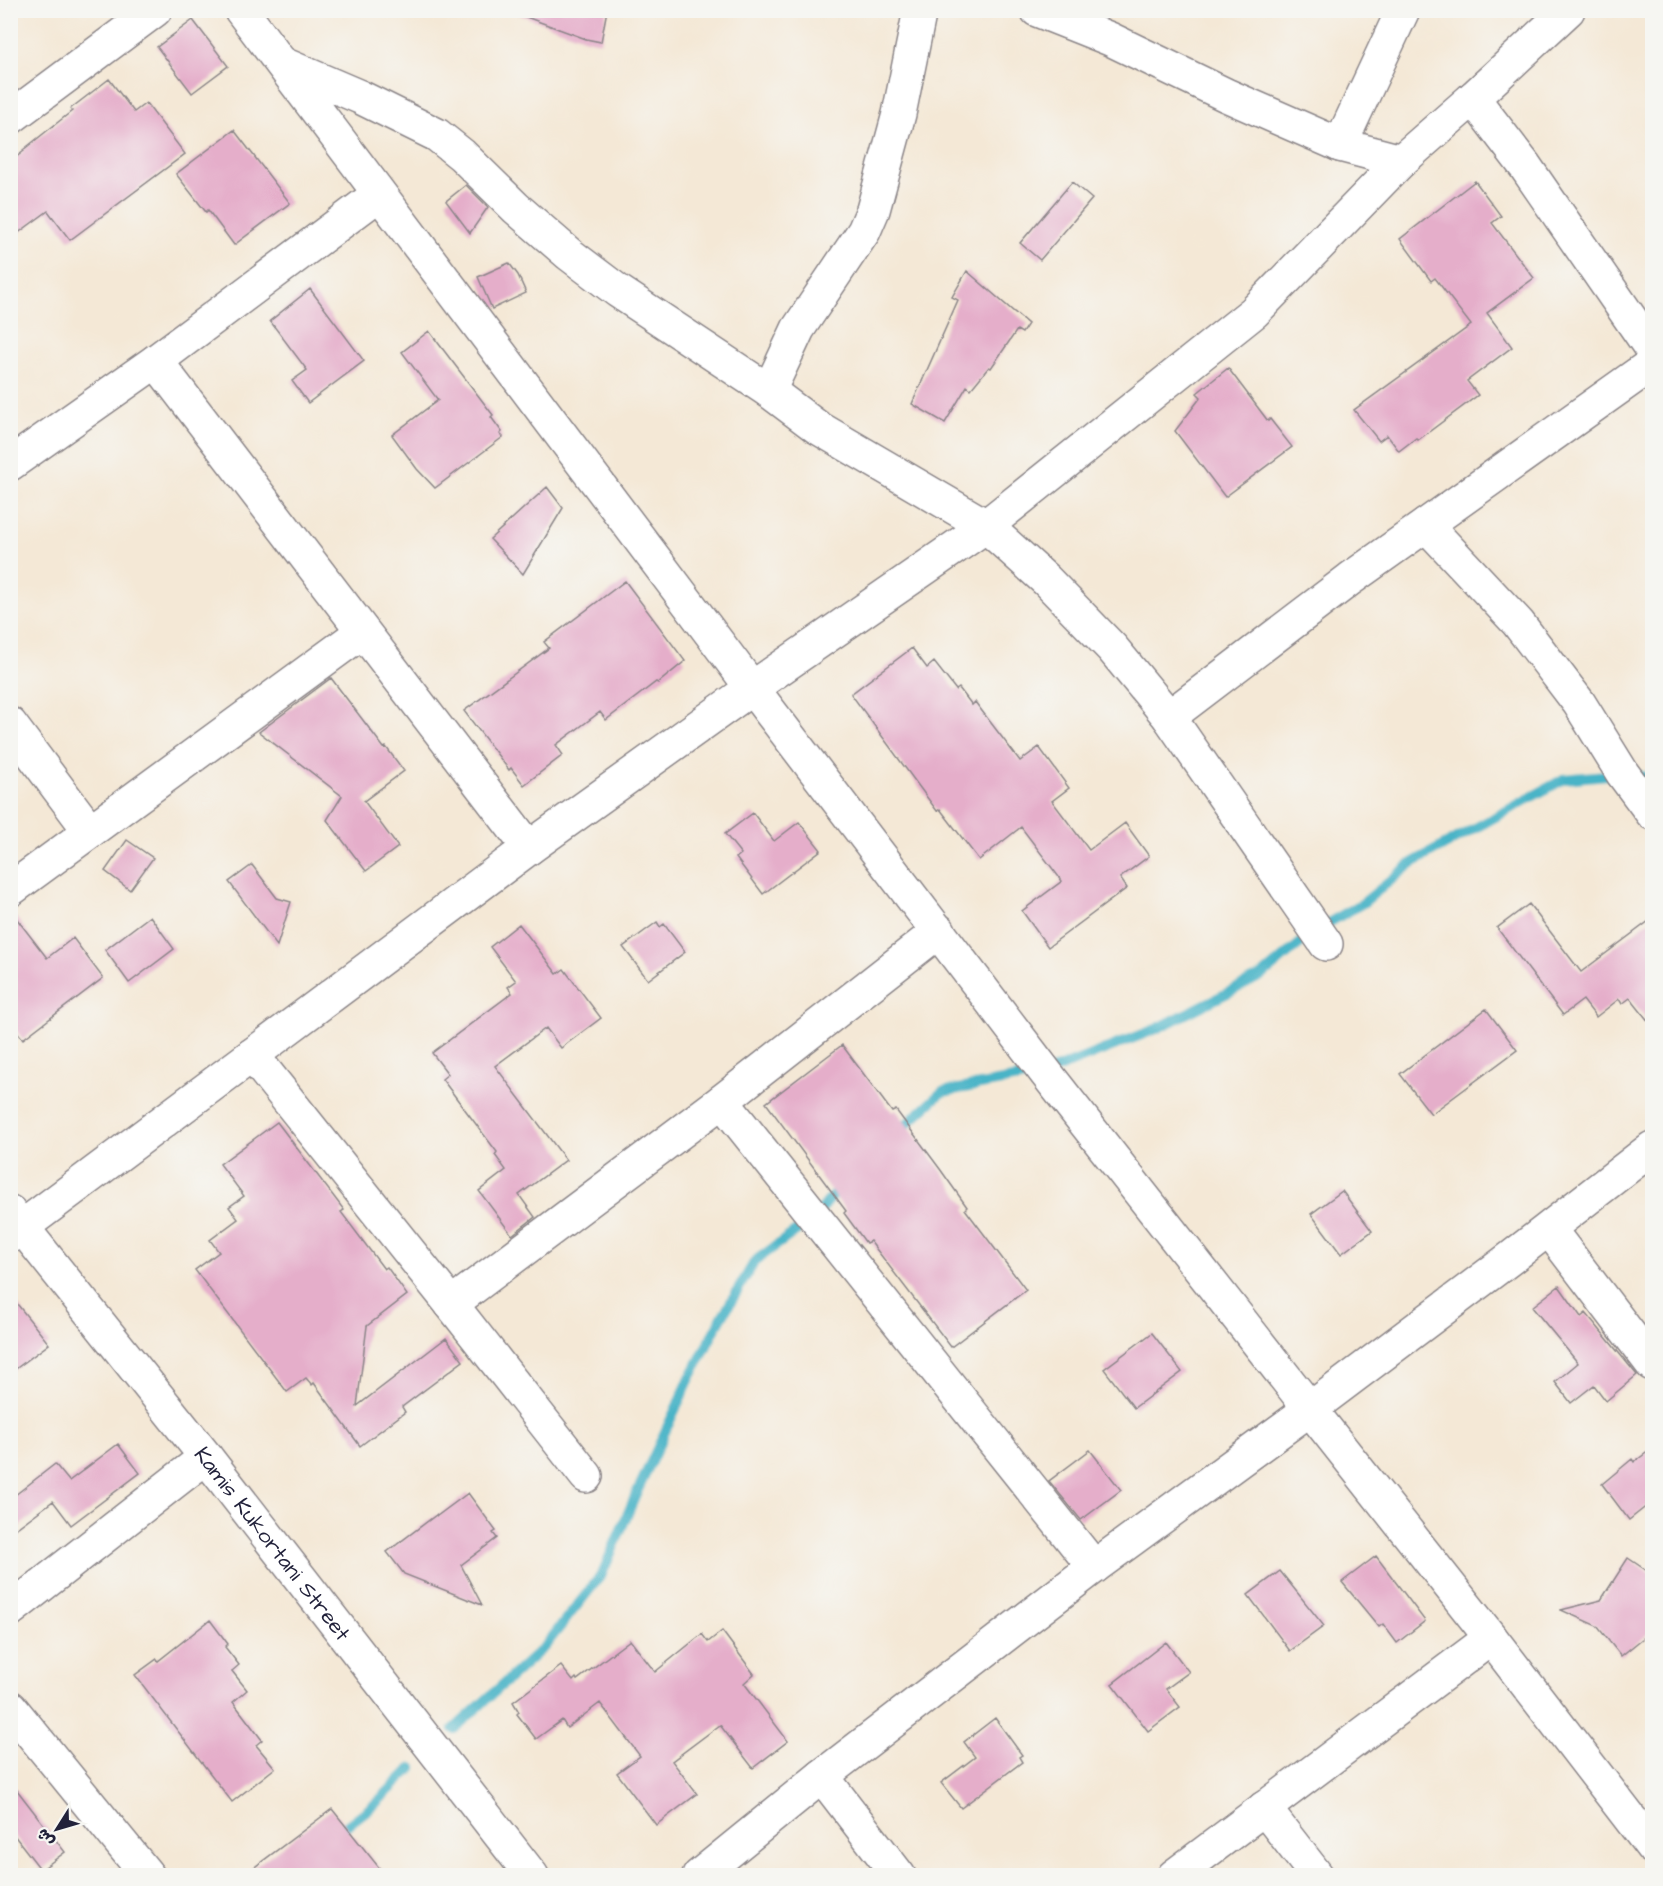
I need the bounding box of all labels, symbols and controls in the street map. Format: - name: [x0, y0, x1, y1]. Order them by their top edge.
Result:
- street label: Kamis Kukortani Street: [186, 1440, 357, 1648]
- north arrow: [27, 1799, 87, 1859]
- text: ش: [32, 1824, 60, 1851]

